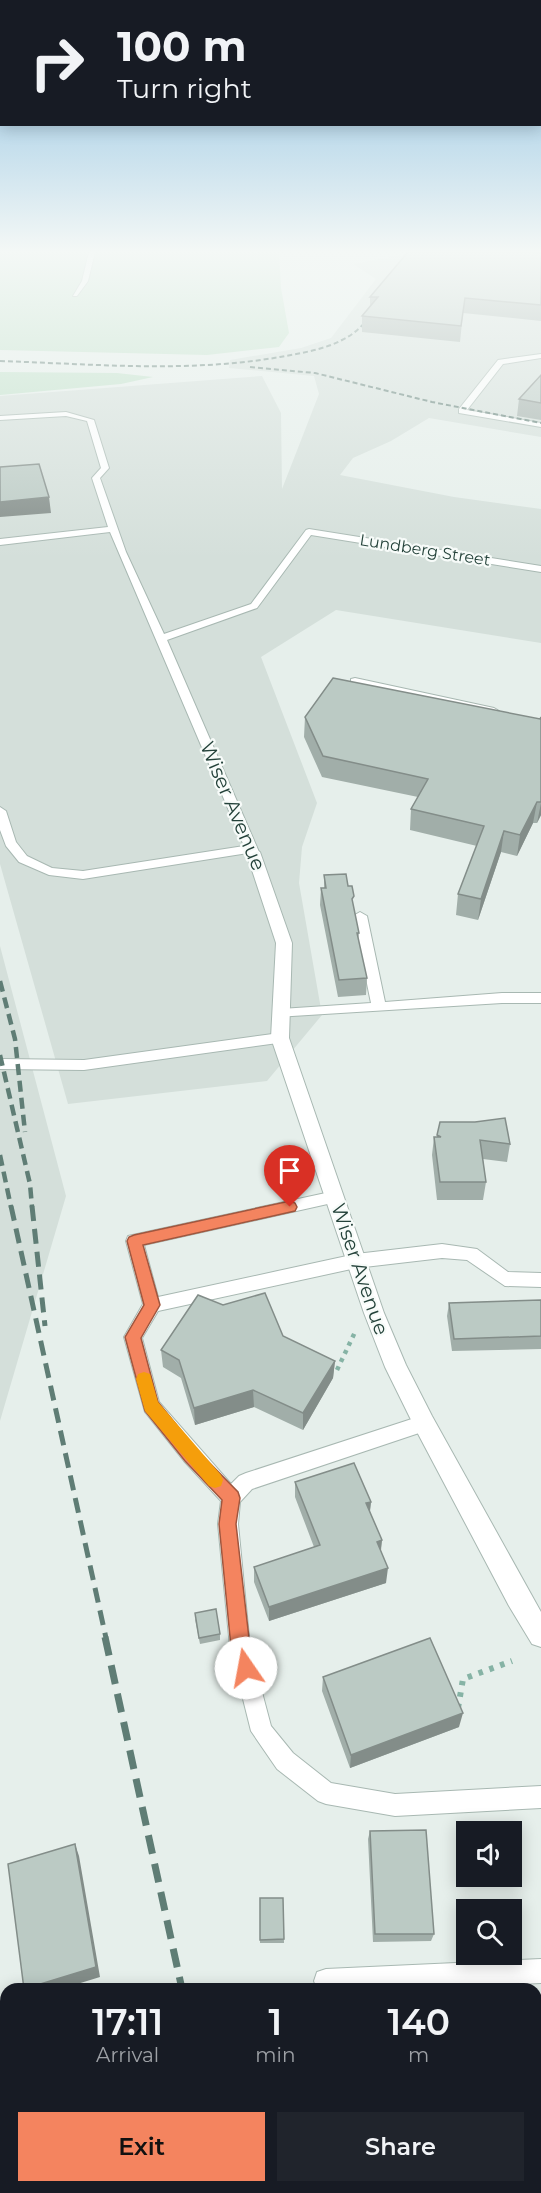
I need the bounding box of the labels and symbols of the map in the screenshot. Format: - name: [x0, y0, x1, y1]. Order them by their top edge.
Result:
- street label: Lundberg Street: [358, 530, 492, 570]
- street label: Wiser Avenue: [195, 738, 271, 874]
- pin: [264, 1145, 315, 1207]
- street label: Wiser Avenue: [326, 1200, 394, 1338]
- position arrow: [214, 1636, 278, 1700]

